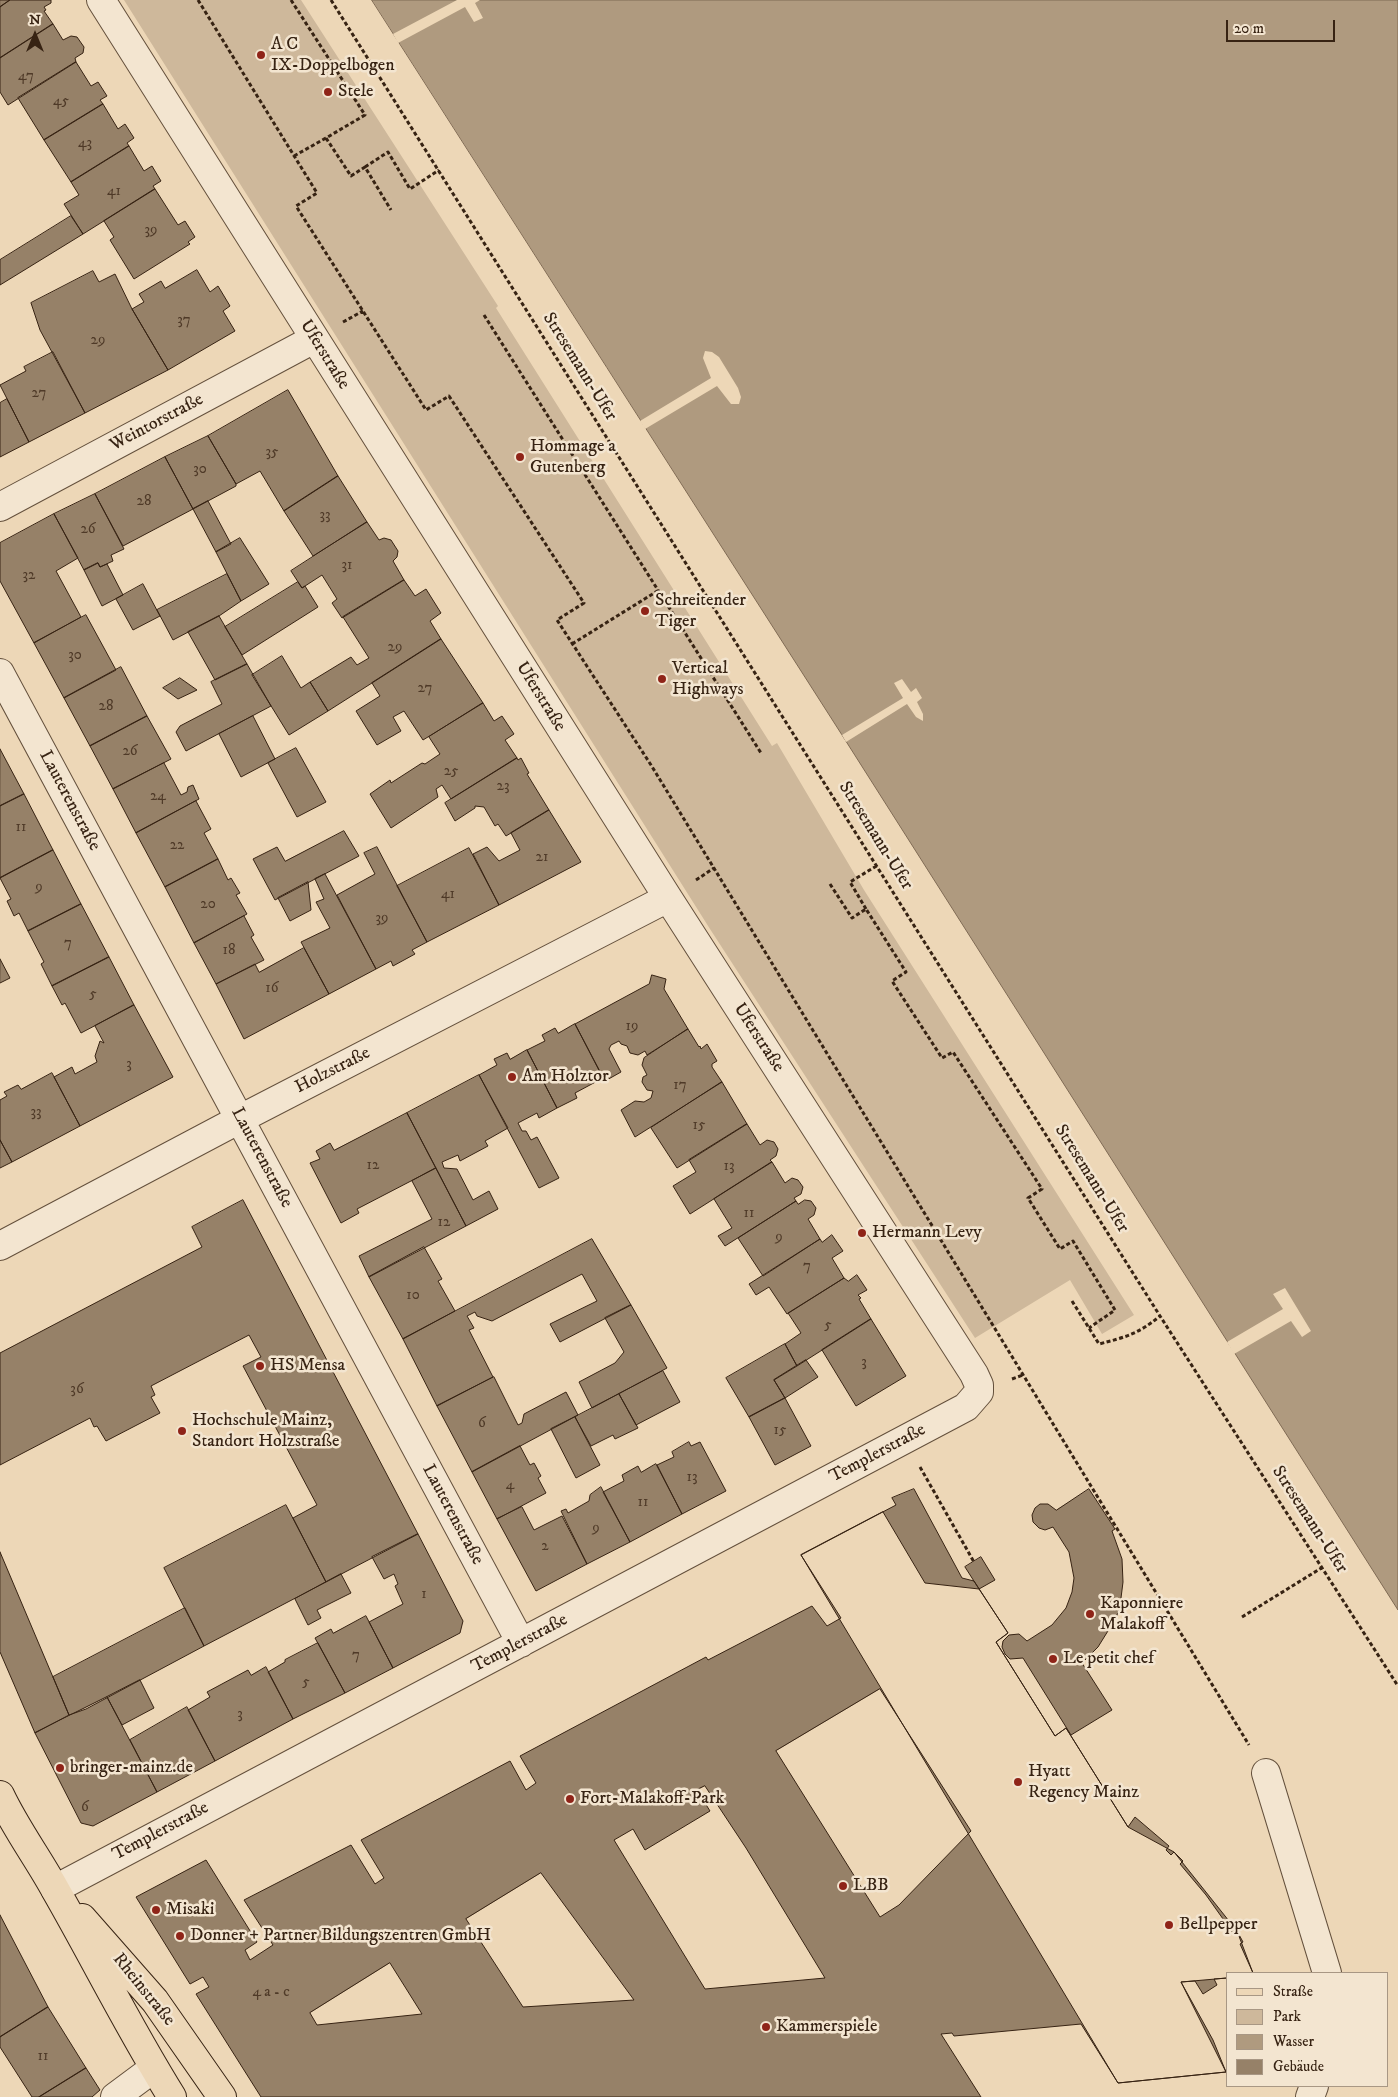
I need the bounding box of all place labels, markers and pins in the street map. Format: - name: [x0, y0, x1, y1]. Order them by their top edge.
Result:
- place label: A C IX-Doppelbogen: [271, 34, 395, 76]
- marker: A C IX-Doppelbogen: [255, 49, 267, 61]
- place label: Stele: [338, 81, 373, 103]
- marker: Stele: [322, 86, 334, 98]
- place label: Hommage a Gutenberg: [530, 436, 616, 478]
- marker: Hommage a Gutenberg: [514, 451, 526, 463]
- place label: Schreitender Tiger: [655, 590, 746, 632]
- marker: Schreitender Tiger: [639, 605, 651, 617]
- place label: Vertical Highways: [672, 658, 743, 701]
- marker: Vertical Highways: [656, 673, 668, 685]
- place label: Am Holztor: [522, 1066, 609, 1088]
- marker: Am Holztor: [506, 1071, 518, 1083]
- place label: Hermann Levy: [872, 1222, 982, 1244]
- marker: Hermann Levy: [856, 1227, 868, 1239]
- place label: HS Mensa: [270, 1355, 345, 1377]
- marker: HS Mensa: [254, 1360, 266, 1372]
- place label: Hochschule Mainz, Standort Holzstraße: [192, 1410, 339, 1452]
- marker: Hochschule Mainz, Standort Holzstraße: [176, 1425, 188, 1437]
- place label: Kaponniere Malakoff: [1100, 1593, 1183, 1636]
- marker: Kaponniere Malakoff: [1084, 1608, 1096, 1620]
- place label: Le petit chef: [1063, 1648, 1154, 1670]
- marker: Le petit chef: [1047, 1653, 1059, 1665]
- place label: bringer-mainz.de: [70, 1757, 193, 1779]
- place label: Hyatt Regency Mainz: [1028, 1761, 1139, 1804]
- marker: bringer-mainz.de: [54, 1762, 66, 1774]
- marker: Hyatt Regency Mainz: [1012, 1776, 1024, 1788]
- place label: Fort-Malakoff-Park: [580, 1788, 725, 1810]
- marker: Fort-Malakoff-Park: [564, 1793, 576, 1805]
- place label: LBB: [853, 1875, 889, 1897]
- marker: LBB: [837, 1880, 849, 1892]
- place label: Misaki: [166, 1899, 214, 1921]
- marker: Misaki: [150, 1904, 162, 1916]
- place label: Bellpepper: [1179, 1914, 1257, 1936]
- marker: Bellpepper: [1163, 1919, 1175, 1931]
- place label: Donner + Partner Bildungszentren GmbH: [190, 1925, 491, 1947]
- marker: Donner + Partner Bildungszentren GmbH: [174, 1930, 186, 1942]
- place label: Kammerspiele: [776, 2016, 877, 2038]
- marker: Kammerspiele: [760, 2021, 772, 2033]

